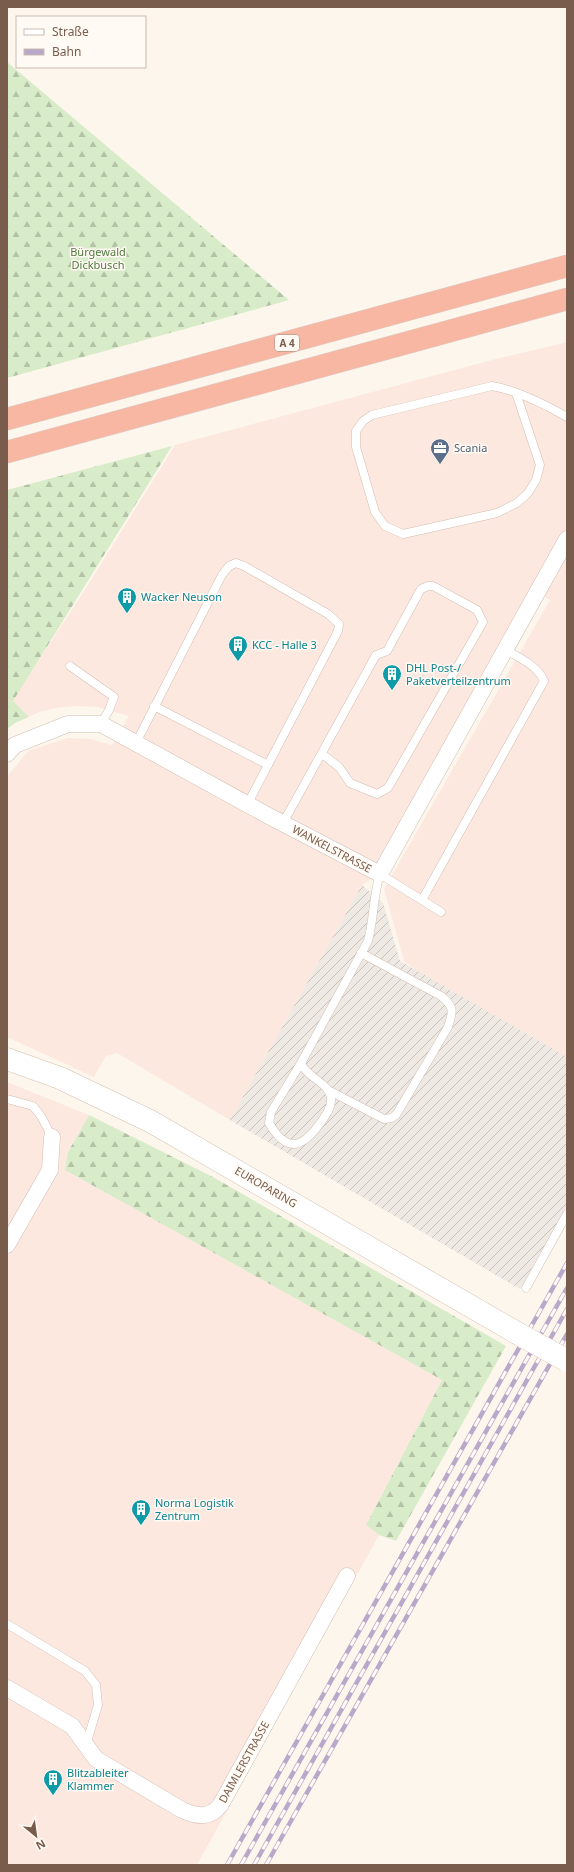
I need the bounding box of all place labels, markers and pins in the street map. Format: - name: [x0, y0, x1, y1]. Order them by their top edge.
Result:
- office icon: Scania: [429, 437, 451, 465]
- place label: Scania: [454, 440, 487, 455]
- building icon: Wacker Neuson: [116, 586, 138, 614]
- place label: Wacker Neuson: [141, 589, 222, 604]
- building icon: KCC - Halle 3: [227, 634, 249, 662]
- place label: KCC - Halle 3: [252, 637, 317, 652]
- place label: DHL Post-/ Paketverteilzentrum: [406, 660, 511, 688]
- building icon: DHL Post-/ Paketverteilzentrum: [381, 663, 403, 691]
- place label: Norma Logistik Zentrum: [155, 1495, 234, 1523]
- building icon: Norma Logistik Zentrum: [130, 1498, 152, 1526]
- place label: Blitzableiter Klammer: [67, 1765, 129, 1793]
- building icon: Blitzableiter Klammer: [42, 1768, 64, 1796]

